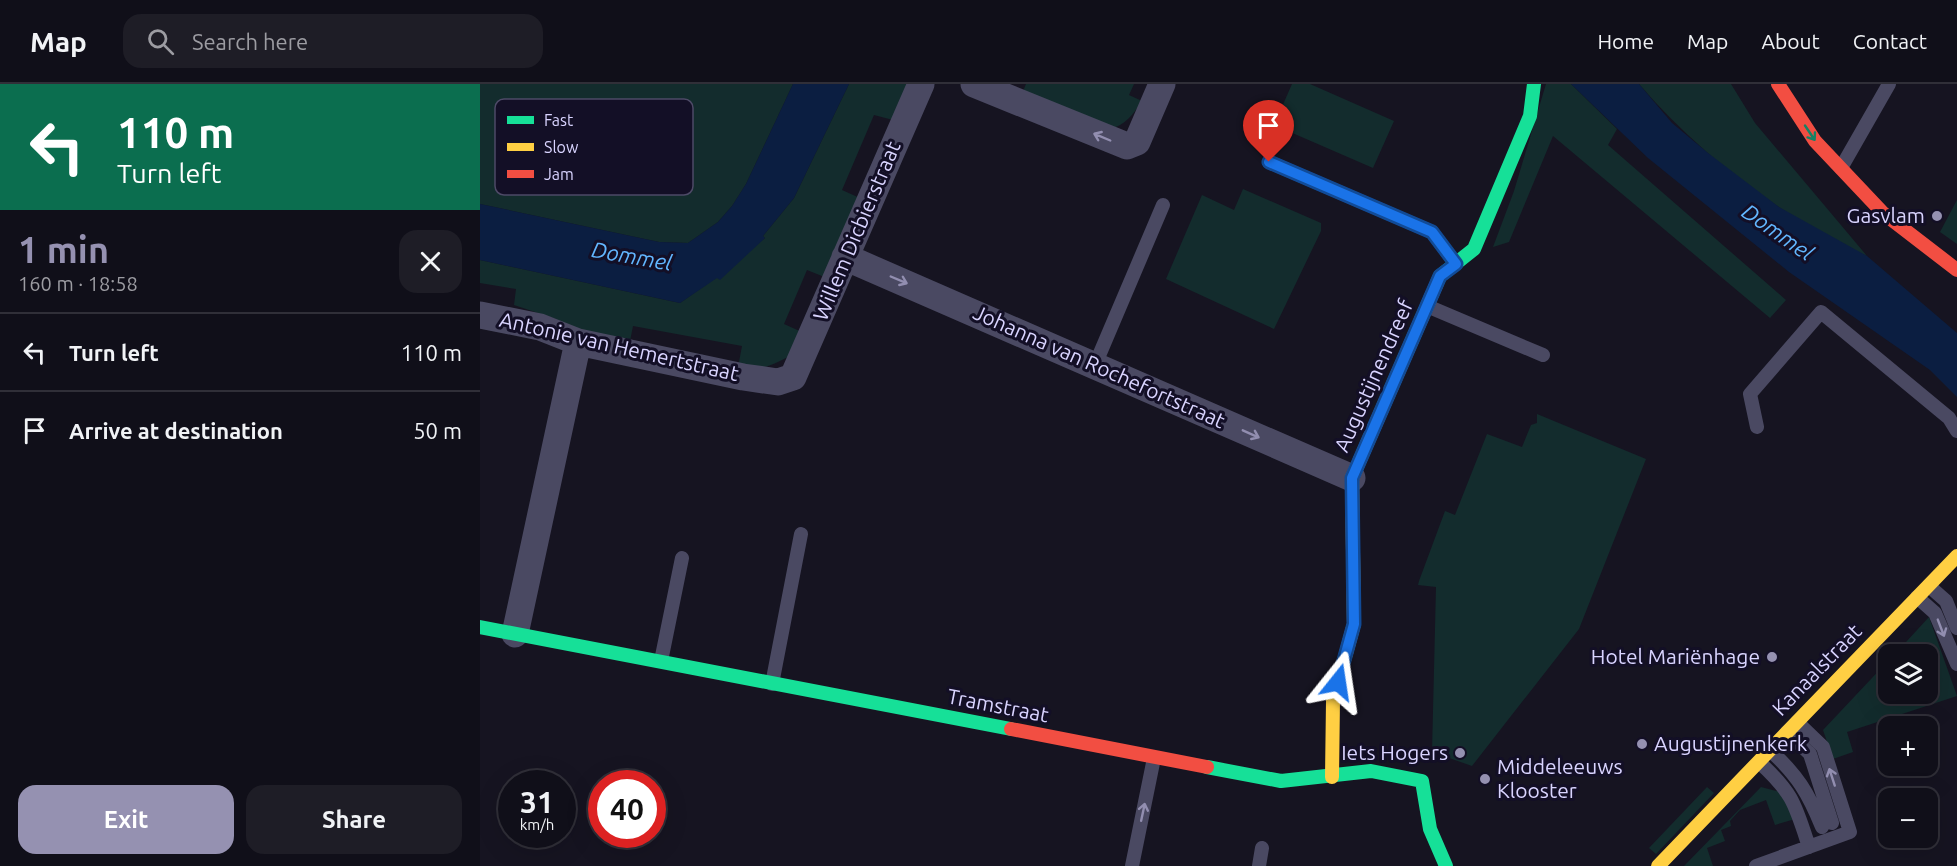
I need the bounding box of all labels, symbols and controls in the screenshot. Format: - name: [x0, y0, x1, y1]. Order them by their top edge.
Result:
- search box: [123, 14, 543, 68]
- icon: search: [144, 25, 177, 58]
- text: Map: [30, 26, 87, 57]
- text: Search here: [192, 29, 308, 54]
- text: Home: [1597, 29, 1654, 53]
- text: Map: [1687, 29, 1728, 53]
- text: About: [1761, 29, 1820, 53]
- text: Contact: [1853, 29, 1927, 53]
- legend: [495, 99, 693, 195]
- pin: [1243, 100, 1294, 162]
- icon: left: [18, 108, 96, 186]
- text: 110 m: [117, 109, 234, 156]
- icon: arrive: [1252, 109, 1285, 142]
- text: Fast: [544, 111, 574, 129]
- one-way arrow: [1804, 124, 1816, 141]
- one-way arrow: [1093, 131, 1111, 142]
- street label: Willem Dicbierstraat: [807, 137, 905, 324]
- text: Slow: [544, 138, 579, 156]
- text: Turn left: [117, 158, 221, 188]
- text: Jam: [544, 165, 574, 183]
- water label: Dommel: [1738, 198, 1819, 265]
- place label: Gasvlam: [1846, 203, 1925, 227]
- marker: Gasvlam: [1930, 209, 1944, 223]
- text: 1 min: [18, 229, 109, 270]
- button: close: [399, 230, 462, 293]
- water label: Dommel: [590, 236, 674, 275]
- text: 160 m · 18:58: [18, 272, 138, 295]
- one-way arrow: [889, 275, 907, 286]
- street label: Augustijnendreef: [1329, 295, 1418, 456]
- street label: Johanna van Rochefortstraat: [970, 300, 1229, 433]
- street label: Antonie van Hemertstraat: [497, 307, 741, 385]
- icon: left: [18, 336, 51, 369]
- text: Turn left: [69, 340, 159, 365]
- text: 110 m: [401, 340, 462, 365]
- icon: arrive: [18, 414, 51, 447]
- text: Arrive at destination: [69, 418, 283, 443]
- text: 50 m: [413, 418, 462, 443]
- one-way arrow: [1241, 428, 1259, 440]
- one-way arrow: [1936, 618, 1947, 637]
- street label: Kanaalstraat: [1767, 619, 1866, 720]
- place label: Hotel Mariënhage: [1591, 644, 1760, 668]
- map controls: [1878, 644, 1938, 848]
- button: layers: [1878, 644, 1938, 704]
- position arrow: [1306, 650, 1370, 714]
- marker: Hotel Mariënhage: [1765, 650, 1779, 664]
- street label: Tramstraat: [945, 683, 1051, 727]
- button: +: [1878, 716, 1938, 776]
- place label: Augustijnenkerk: [1654, 731, 1808, 755]
- marker: Augustijnenkerk: [1635, 737, 1649, 751]
- place label: Iets Hogers: [1341, 740, 1448, 764]
- marker: Iets Hogers: [1453, 746, 1467, 760]
- place label: Middeleeuws Klooster: [1497, 754, 1623, 802]
- one-way arrow: [1826, 768, 1837, 787]
- speed limit sign: 40: [588, 770, 666, 848]
- marker: Middeleeuws Klooster: [1478, 772, 1492, 786]
- button: Exit: [18, 785, 234, 854]
- button: Share: [246, 785, 462, 854]
- text: 31: [520, 785, 554, 819]
- button: −: [1878, 788, 1938, 848]
- one-way arrow: [1138, 803, 1149, 822]
- text: km/h: [520, 816, 554, 833]

